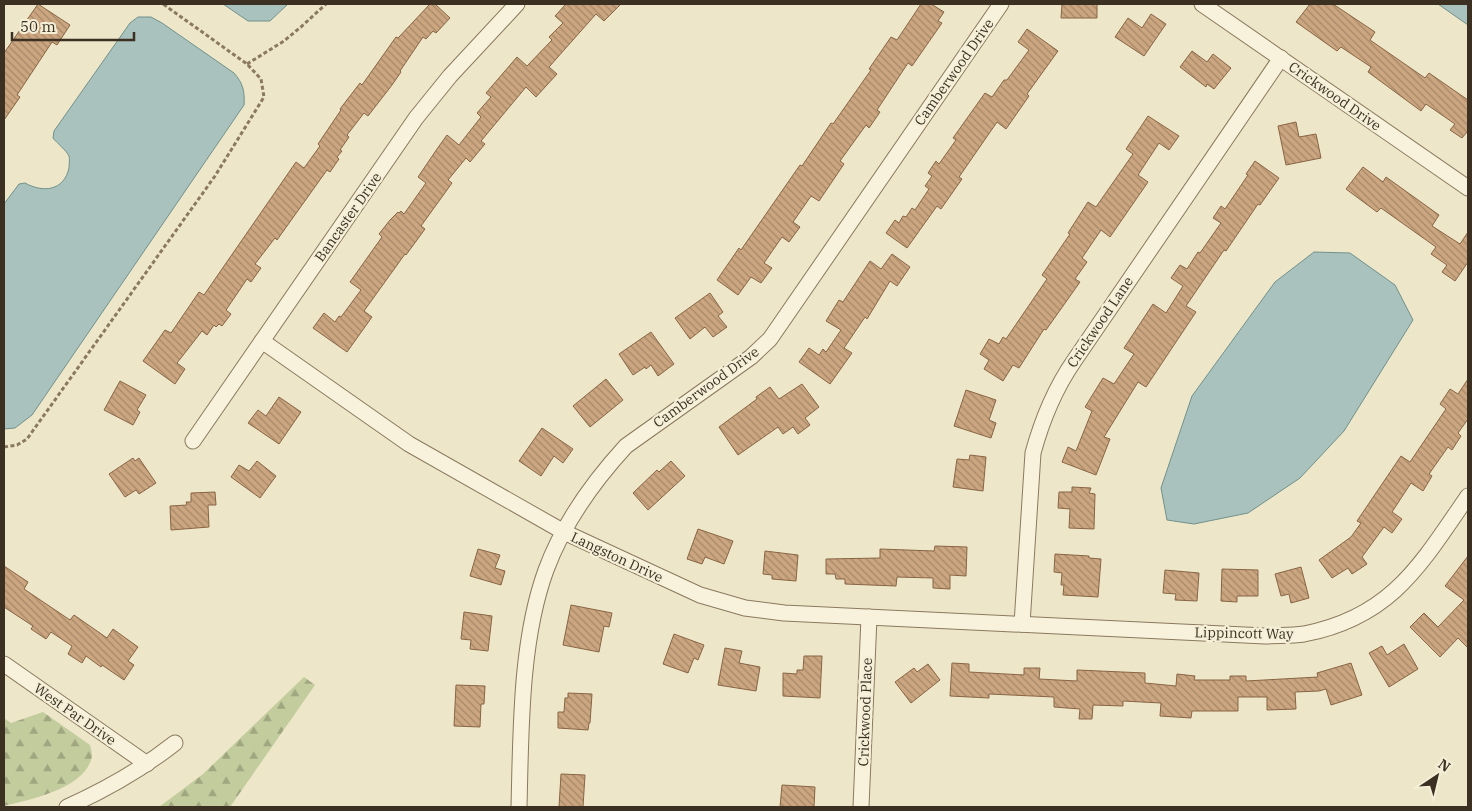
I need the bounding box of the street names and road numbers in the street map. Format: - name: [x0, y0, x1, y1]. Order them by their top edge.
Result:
- street label: Camberwood Drive: [910, 15, 998, 129]
- street label: Crickwood Drive: [1285, 57, 1385, 135]
- street label: Bancaster Drive: [311, 169, 385, 265]
- street label: Crickwood Lane: [1063, 273, 1137, 371]
- street label: Camberwood Drive: [650, 343, 762, 431]
- street label: Langston Drive: [568, 528, 666, 586]
- street label: Lippincott Way: [1194, 623, 1294, 643]
- street label: Crickwood Place: [854, 657, 876, 767]
- street label: West Par Drive: [30, 679, 120, 749]

